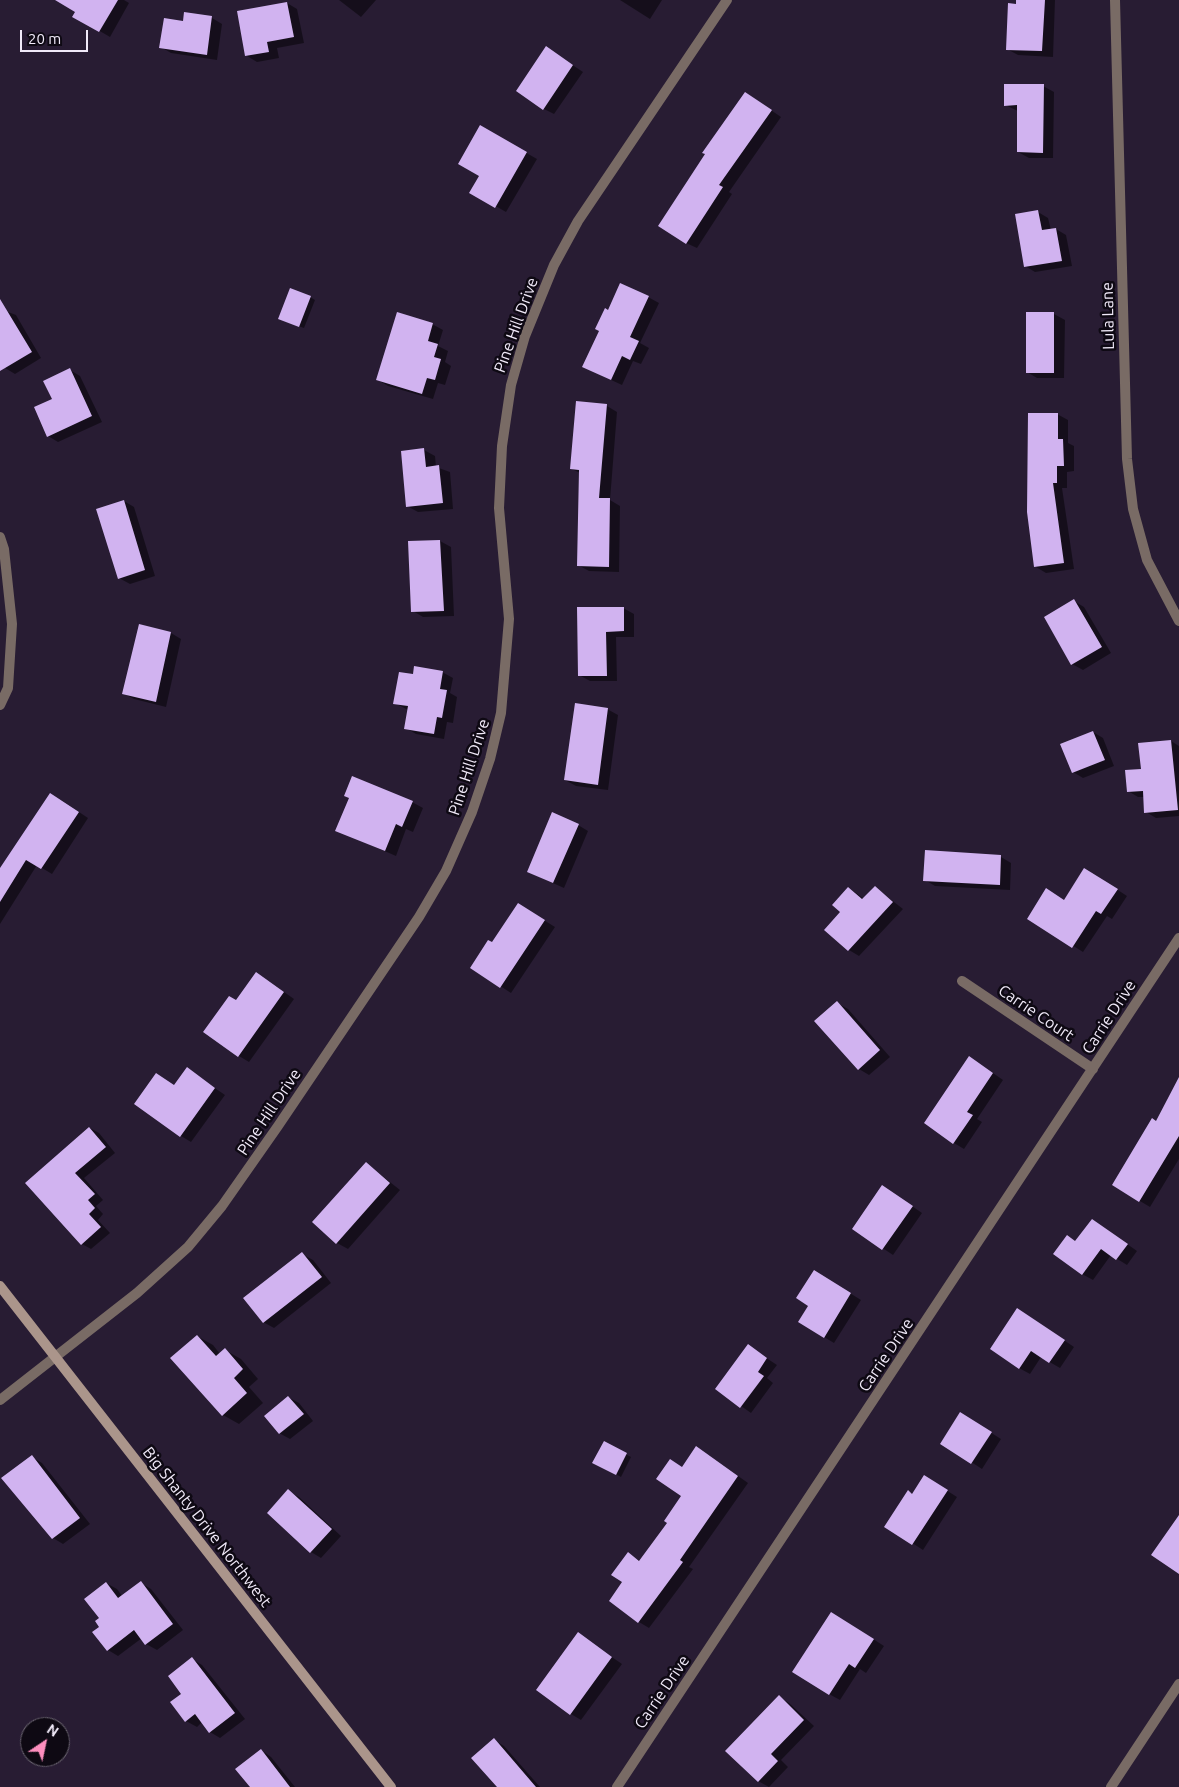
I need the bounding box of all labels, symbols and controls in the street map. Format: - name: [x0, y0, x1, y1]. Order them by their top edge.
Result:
- scale bar: [22, 20, 90, 52]
- text: 20 m: [28, 30, 61, 47]
- street label: Pine Hill Drive: [490, 275, 542, 375]
- street label: Lula Lane: [1098, 282, 1118, 350]
- street label: Pine Hill Drive: [444, 716, 494, 818]
- street label: Carrie Drive: [1078, 976, 1140, 1058]
- street label: Carrie Court: [994, 981, 1078, 1045]
- street label: Pine Hill Drive: [233, 1065, 305, 1159]
- street label: Carrie Drive: [854, 1315, 918, 1395]
- street label: Big Shanty Drive Northwest: [139, 1443, 275, 1611]
- street label: Carrie Drive: [630, 1652, 694, 1732]
- north arrow: [20, 1717, 70, 1767]
- text: N: [44, 1721, 62, 1740]

